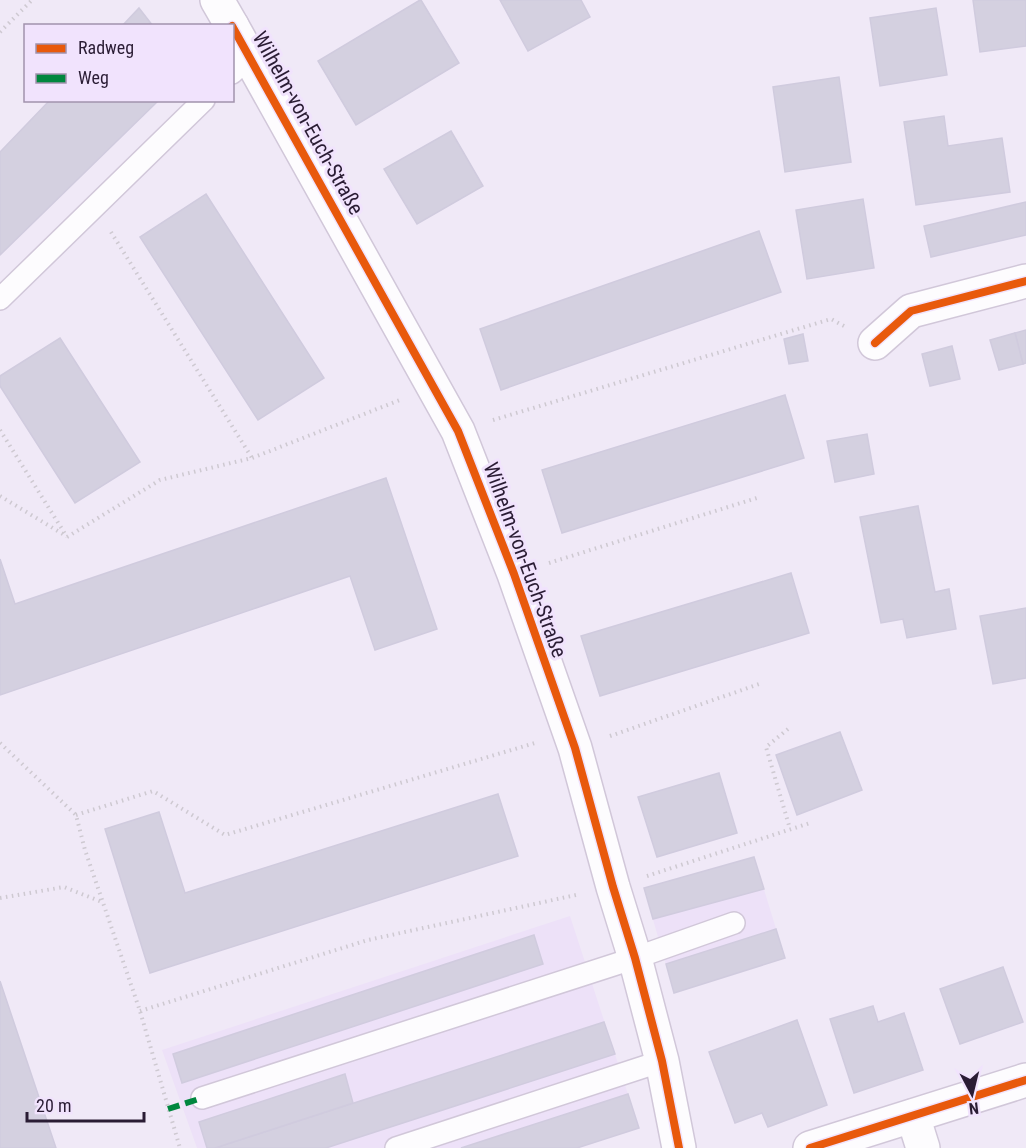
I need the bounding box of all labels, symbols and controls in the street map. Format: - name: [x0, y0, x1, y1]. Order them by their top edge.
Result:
- legend: [24, 24, 234, 102]
- street label: Wilhelm-von-Euch-Straße: [248, 27, 368, 219]
- text: Radweg: [78, 37, 134, 58]
- text: Weg: [78, 67, 109, 88]
- street label: Wilhelm-von-Euch-Straße: [479, 459, 571, 661]
- north arrow: [942, 1064, 1002, 1124]
- scale bar: [27, 1085, 144, 1123]
- text: 20 m: [36, 1095, 71, 1116]
- text: N: [968, 1098, 980, 1118]

